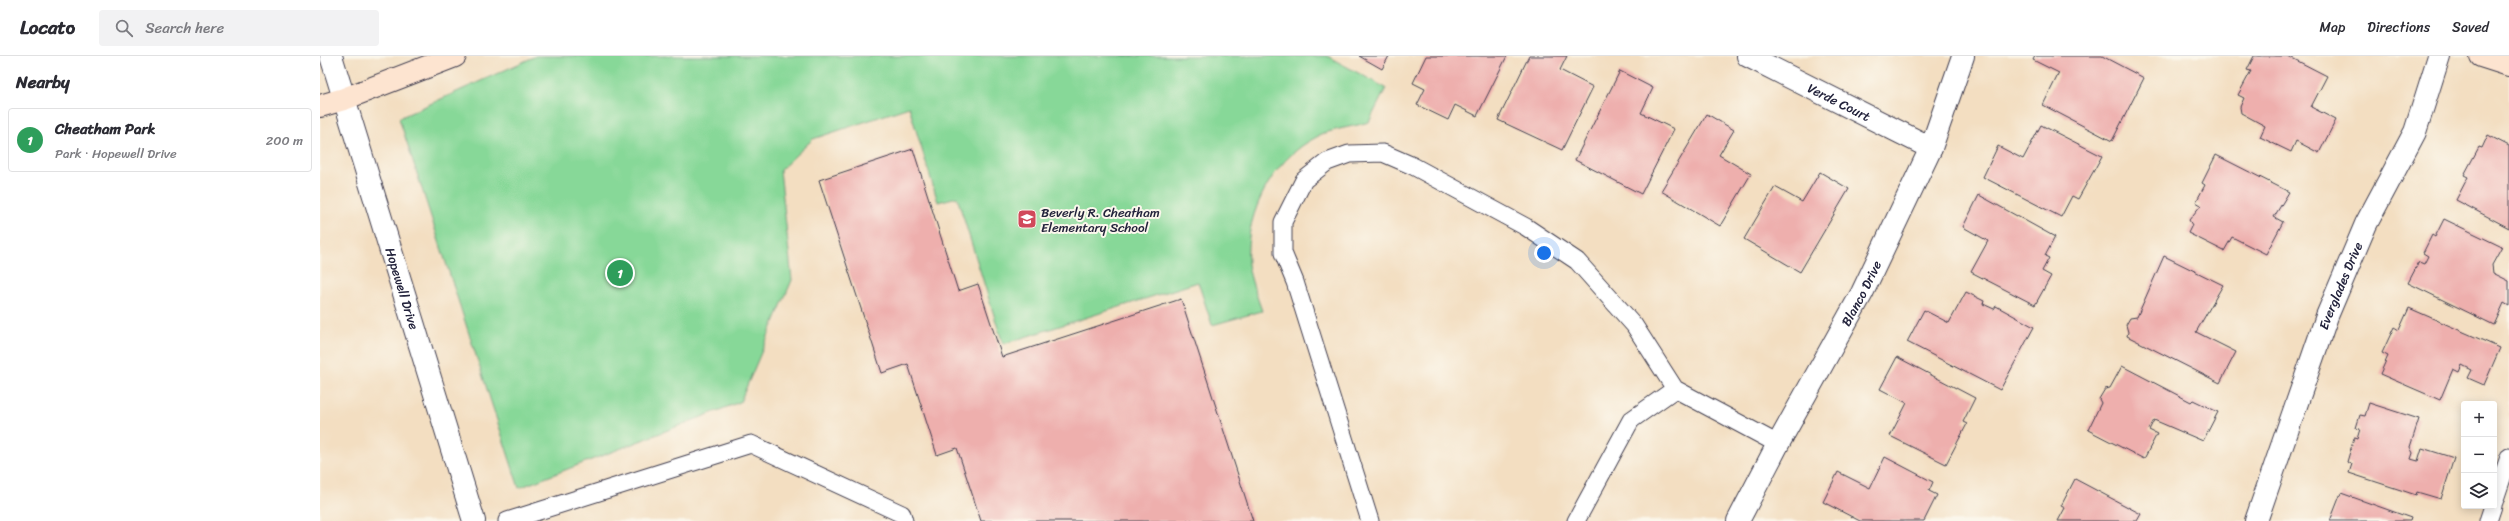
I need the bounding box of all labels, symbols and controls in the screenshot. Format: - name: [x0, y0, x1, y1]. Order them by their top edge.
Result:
- search box: [99, 10, 379, 46]
- text: Locato: [20, 11, 75, 44]
- text: Search here: [145, 15, 224, 41]
- text: Map: [2319, 15, 2345, 40]
- text: Directions: [2367, 15, 2430, 40]
- text: Saved: [2452, 15, 2489, 40]
- icon: search: [113, 17, 135, 39]
- text: Nearby: [16, 67, 70, 97]
- street label: Verde Court: [1803, 77, 1875, 128]
- text: Cheatham Park: [55, 116, 156, 142]
- text: 1: [27, 129, 33, 152]
- text: 200 m: [266, 129, 303, 152]
- text: Park · Hopewell Drive: [55, 142, 177, 165]
- place label: Beverly R. Cheatham Elementary School: [1041, 201, 1160, 239]
- school or university icon: Beverly R. Cheatham Elementary School: [1016, 208, 1038, 230]
- street label: Everglades Drive: [2312, 238, 2369, 333]
- your location: [1534, 243, 1554, 263]
- street label: Hopewell Drive: [378, 244, 426, 333]
- street label: Blanco Drive: [1835, 256, 1888, 331]
- pin: 1: [607, 258, 633, 288]
- map controls: [2461, 401, 2497, 509]
- button: +: [2461, 401, 2497, 437]
- button: −: [2461, 437, 2497, 473]
- button: layers: [2461, 473, 2497, 509]

